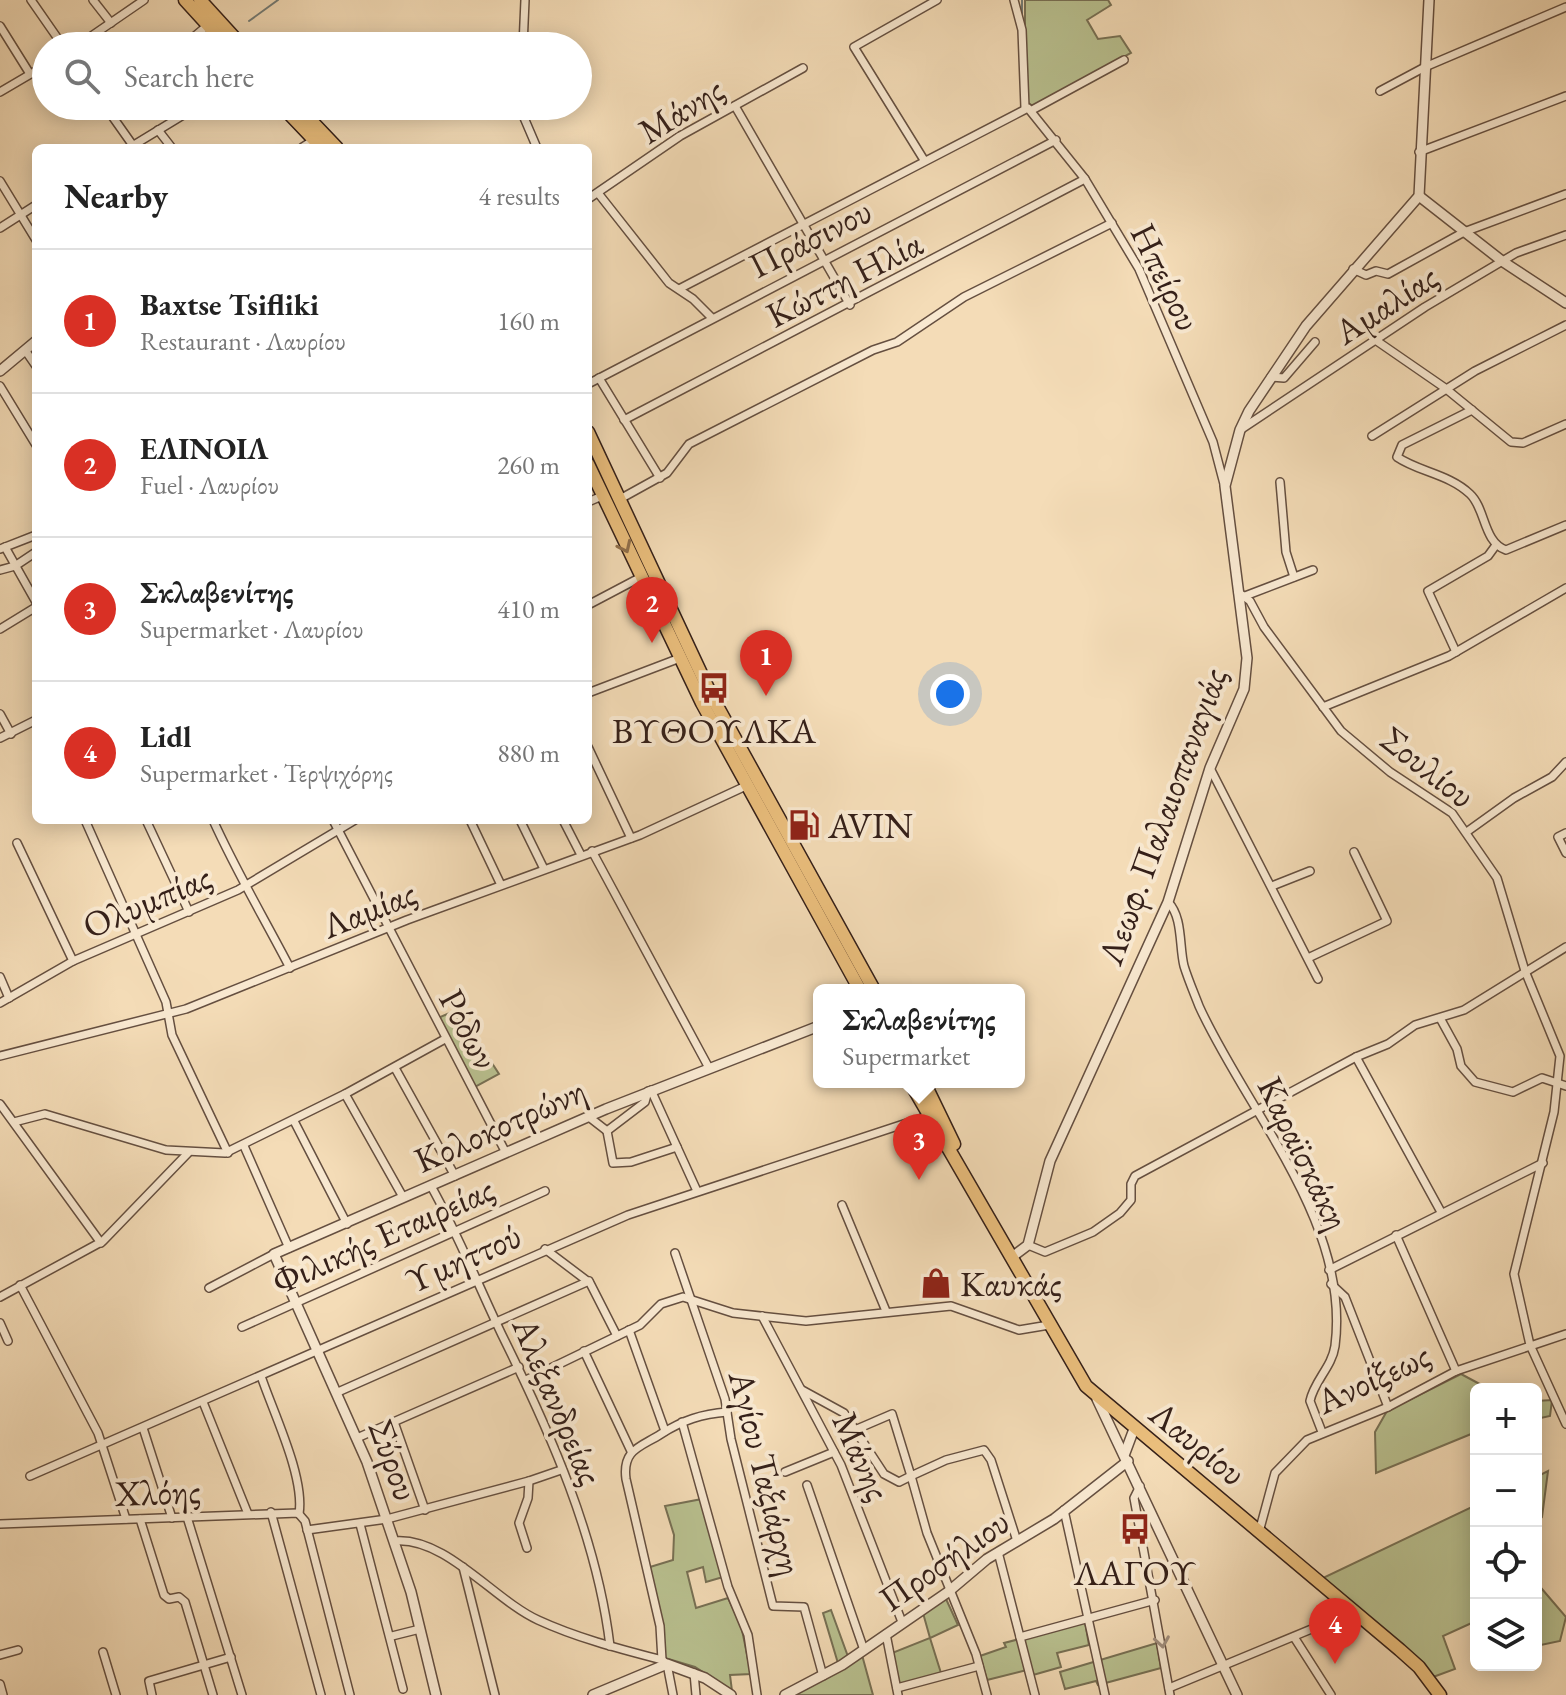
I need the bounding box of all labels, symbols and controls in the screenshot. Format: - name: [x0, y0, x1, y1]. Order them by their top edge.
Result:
- search box: [32, 32, 592, 120]
- icon: search: [60, 54, 104, 98]
- text: Search here: [124, 57, 254, 96]
- street label: Μάνης: [629, 66, 733, 154]
- text: Nearby: [64, 174, 168, 218]
- text: 4 results: [479, 179, 560, 213]
- street label: Πράσινου: [741, 187, 879, 289]
- street label: Ηπείρου: [1120, 216, 1212, 338]
- street label: Κώττη Ηλία: [758, 219, 931, 338]
- street label: Αμαλίας: [1324, 253, 1447, 355]
- text: Baxtse Tsifliki: [140, 285, 319, 324]
- text: 1: [83, 304, 97, 338]
- text: 160 m: [497, 304, 560, 338]
- text: Restaurant · Λαυρίου: [140, 324, 346, 358]
- text: ΕΛΙΝΟΙΛ: [140, 429, 268, 468]
- text: 2: [83, 448, 97, 482]
- text: 260 m: [497, 448, 560, 482]
- text: Fuel · Λαυρίου: [140, 468, 279, 502]
- one-way arrow: [615, 538, 631, 553]
- text: Σκλαβενίτης: [140, 573, 293, 612]
- pin: 2: [626, 577, 678, 643]
- text: 3: [83, 592, 97, 626]
- text: 410 m: [497, 592, 560, 626]
- text: Supermarket · Λαυρίου: [140, 612, 363, 646]
- pin: 1: [740, 630, 792, 696]
- street label: Λεωφ. Παλαιοπαναγιάς: [1086, 661, 1238, 972]
- bus stop icon: ΒΥΘΟΥΛΚΑ: [697, 671, 731, 705]
- your location: [930, 674, 970, 714]
- place label: ΒΥΘΟΥΛΚΑ: [612, 707, 817, 754]
- street label: Σουλίου: [1371, 715, 1485, 819]
- text: Lidl: [140, 717, 192, 756]
- text: 4: [83, 736, 97, 770]
- text: 880 m: [497, 736, 560, 770]
- text: Supermarket · Τερψιχόρης: [140, 756, 393, 790]
- place label: AVIN: [827, 802, 913, 849]
- fuel station icon: AVIN: [787, 808, 821, 842]
- street label: Ολυμπίας: [76, 853, 218, 949]
- street label: Λαμίας: [314, 869, 423, 949]
- street label: Ρόδων: [428, 981, 510, 1077]
- popup: [813, 984, 1025, 1088]
- text: Σκλαβενίτης: [842, 1000, 996, 1039]
- text: Supermarket: [842, 1039, 970, 1073]
- street label: Κολοκοτρώνη: [407, 1066, 593, 1184]
- street label: Καραϊσκάκη: [1247, 1069, 1361, 1237]
- pin: 3: [893, 1114, 945, 1180]
- street label: Φιλικής Εταιρείας: [265, 1165, 501, 1305]
- street label: Υμηττού: [398, 1212, 528, 1304]
- place label: Καυκάς: [960, 1260, 1062, 1307]
- shop icon: Καυκάς: [919, 1266, 953, 1300]
- street label: Αλεξανδρείας: [501, 1309, 614, 1492]
- street label: Ανοίξεως: [1308, 1331, 1438, 1425]
- street label: Αγίου Ταξιάρχη: [718, 1365, 814, 1580]
- map controls: [1470, 1383, 1542, 1671]
- button: +: [1470, 1383, 1542, 1455]
- street label: Λαυρίου: [1139, 1389, 1256, 1496]
- street label: Μάνης: [822, 1404, 902, 1508]
- street label: Σύρου: [358, 1413, 430, 1507]
- button: −: [1470, 1455, 1542, 1527]
- street label: Χλόης: [113, 1467, 202, 1517]
- street label: Προσήλιου: [870, 1498, 1018, 1622]
- bus stop icon: ΛΑΓΟΥ: [1118, 1512, 1152, 1546]
- button: locate: [1470, 1527, 1542, 1599]
- place label: ΛΑΓΟΥ: [1073, 1549, 1197, 1596]
- pin: 4: [1309, 1598, 1361, 1664]
- button: layers: [1470, 1599, 1542, 1671]
- one-way arrow: [1152, 1636, 1169, 1649]

